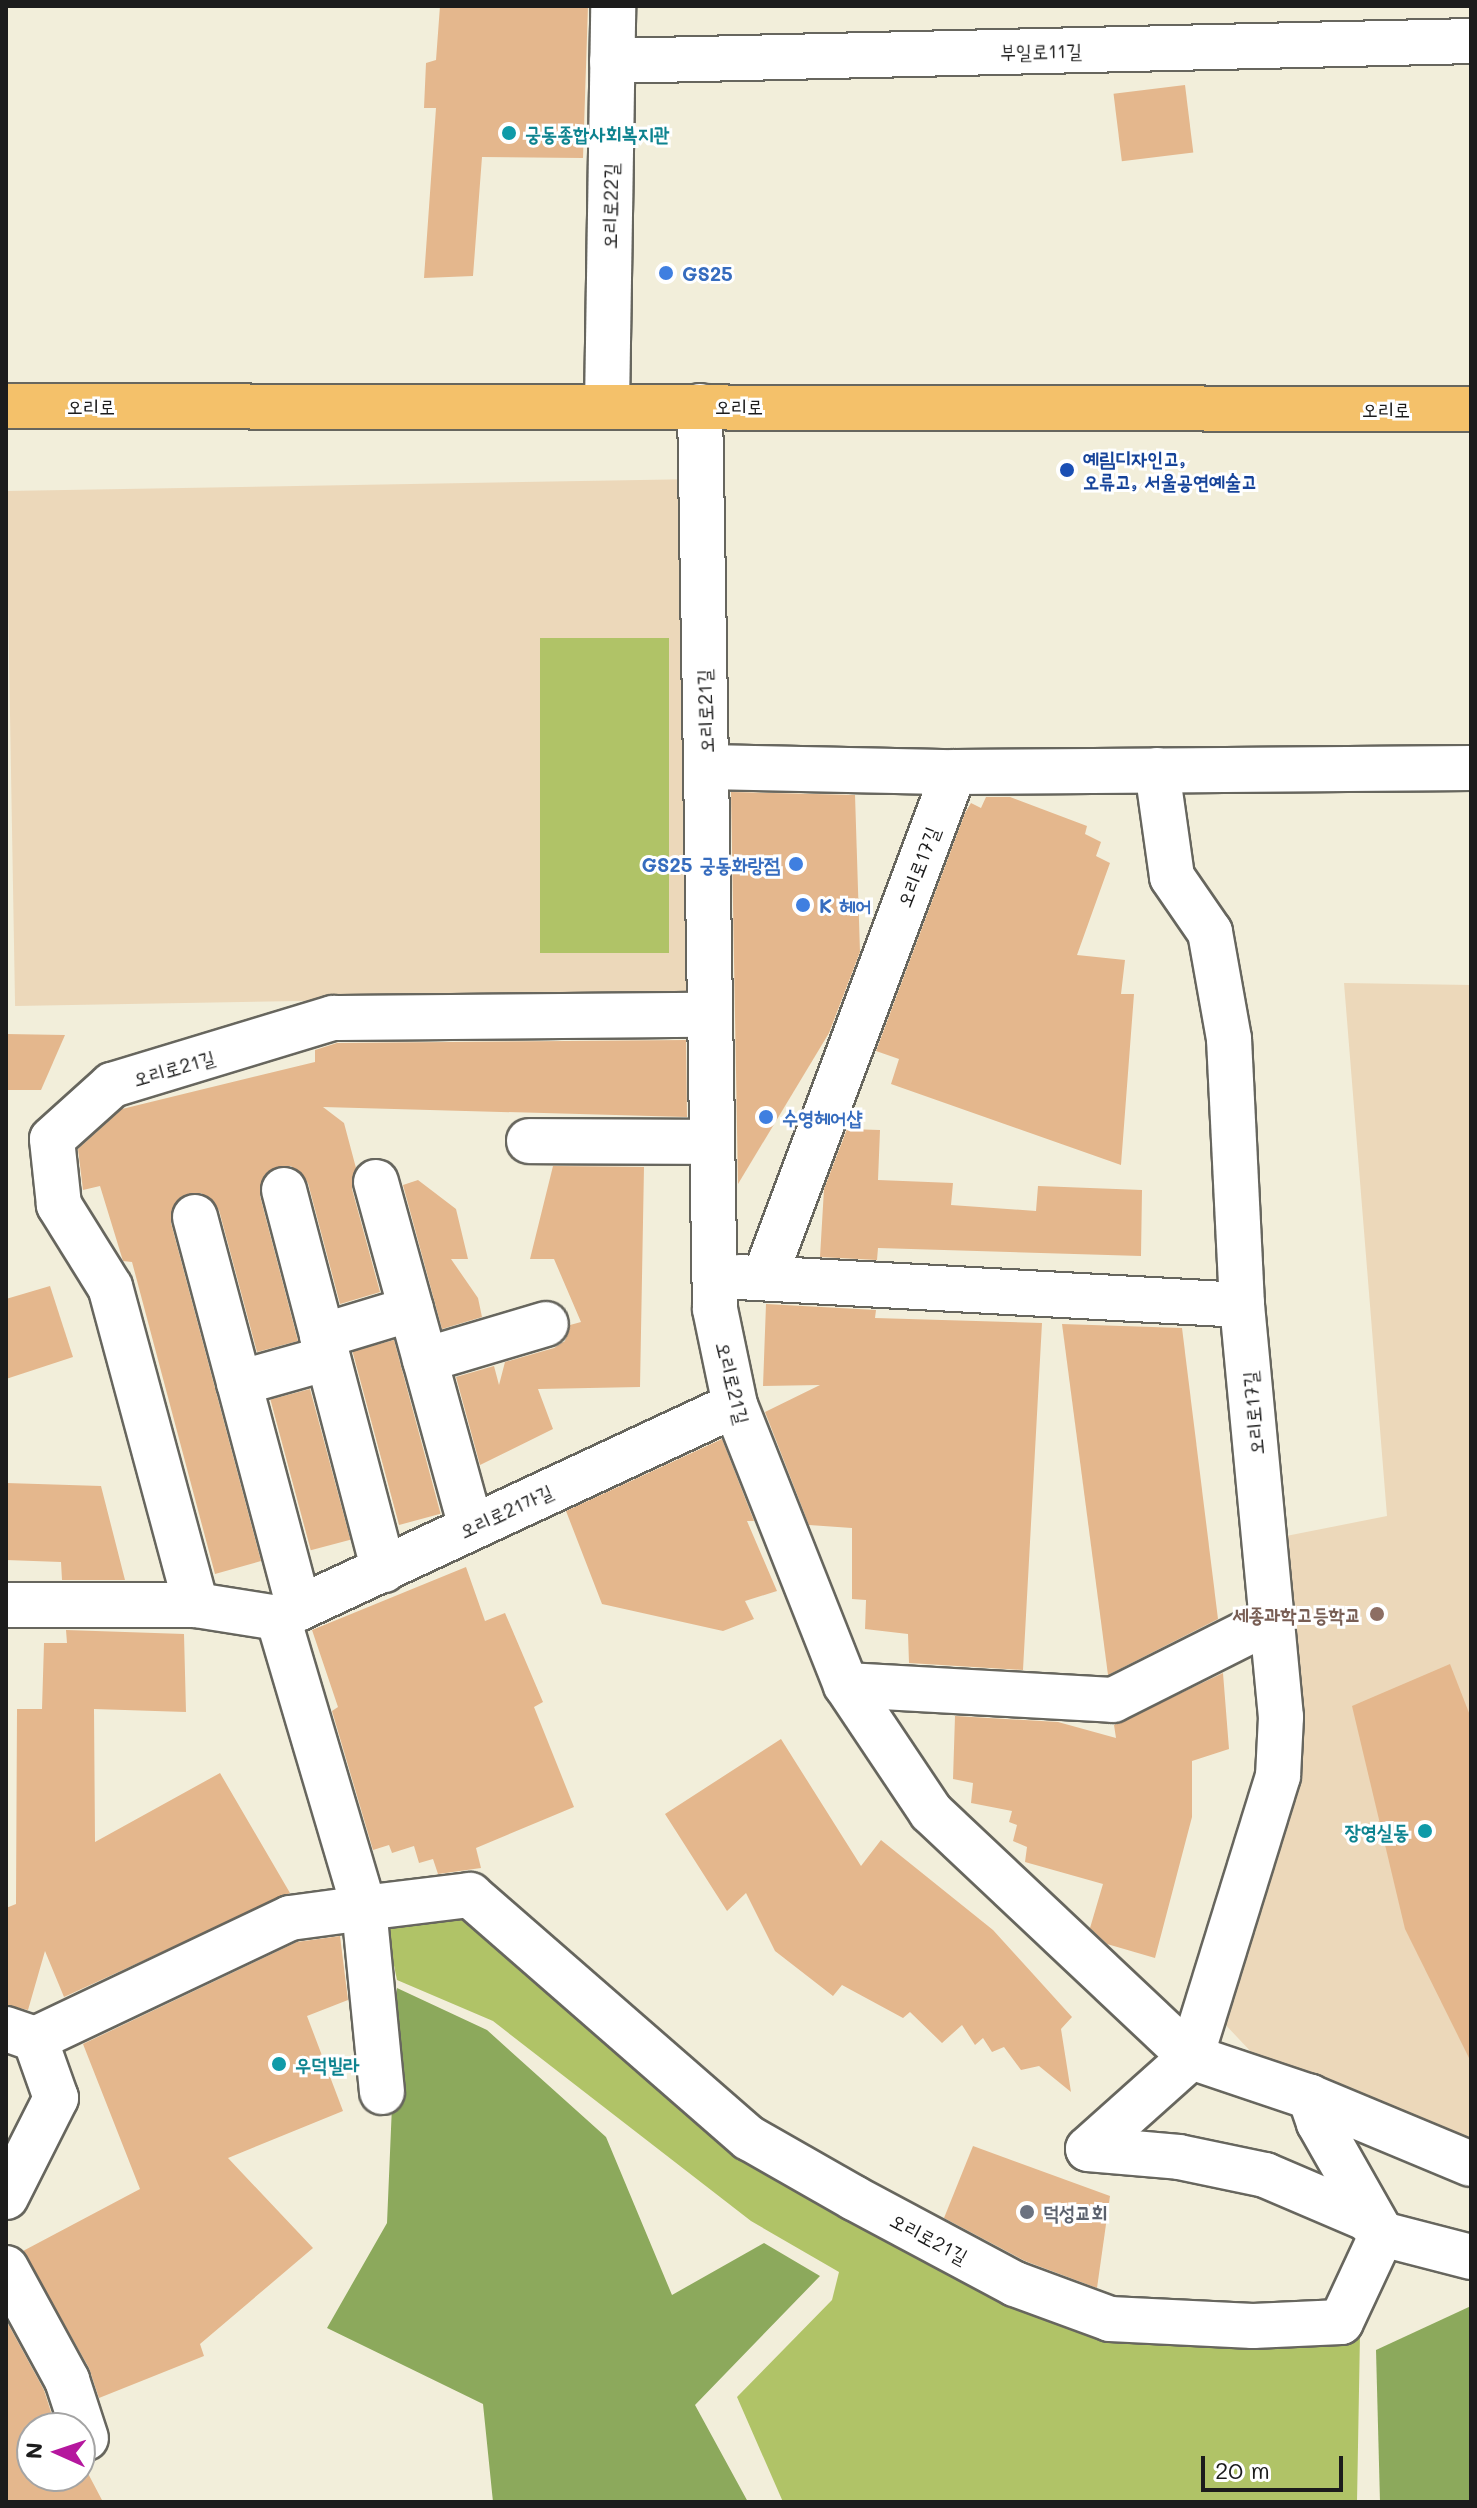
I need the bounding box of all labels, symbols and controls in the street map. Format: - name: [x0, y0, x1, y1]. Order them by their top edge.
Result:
- street label: 부일로11길: [1000, 38, 1082, 64]
- place label: 궁동종합사회복지관: [525, 121, 670, 145]
- marker: 궁동종합사회복지관: [500, 124, 518, 142]
- street label: 오리로22길: [597, 162, 623, 250]
- place label: GS25: [682, 261, 733, 285]
- marker: GS25: [657, 264, 675, 282]
- street label: 오리로: [67, 394, 115, 418]
- street label: 오리로: [715, 394, 763, 418]
- street label: 오리로: [1362, 397, 1410, 421]
- place label: 예림디자인고, 오류고, 서울공연예술고: [1083, 446, 1257, 493]
- marker: 예림디자인고, 오류고, 서울공연예술고: [1058, 461, 1076, 479]
- street label: 오리로21길: [692, 668, 718, 754]
- street label: 오리로17길: [892, 823, 944, 911]
- place label: GS25 궁동화랑점: [642, 852, 780, 876]
- marker: GS25 궁동화랑점: [787, 855, 805, 873]
- place label: K 헤어: [819, 893, 872, 917]
- marker: K 헤어: [794, 896, 812, 914]
- street label: 오리로21길: [130, 1045, 218, 1091]
- place label: 수영헤어샵: [782, 1105, 862, 1129]
- marker: 수영헤어샵: [757, 1108, 775, 1126]
- street label: 오리로21길: [711, 1339, 755, 1427]
- street label: 오리로17길: [1237, 1370, 1269, 1456]
- street label: 오리로21가길: [455, 1479, 557, 1543]
- place label: 세종과학고등학교: [1232, 1602, 1361, 1626]
- marker: 세종과학고등학교: [1368, 1605, 1386, 1623]
- place label: 장영실동: [1345, 1819, 1409, 1843]
- marker: 장영실동: [1416, 1822, 1434, 1840]
- place label: 우덕빌라: [295, 2052, 359, 2076]
- marker: 우덕빌라: [270, 2055, 288, 2073]
- place label: 덕성교회: [1043, 2200, 1107, 2224]
- marker: 덕성교회: [1018, 2203, 1036, 2221]
- street label: 오리로21길: [886, 2208, 972, 2268]
- north arrow: [16, 2412, 96, 2492]
- scale bar: [1205, 2440, 1347, 2490]
- text: N: [19, 2442, 48, 2460]
- text: 20 m: [1215, 2454, 1270, 2485]

